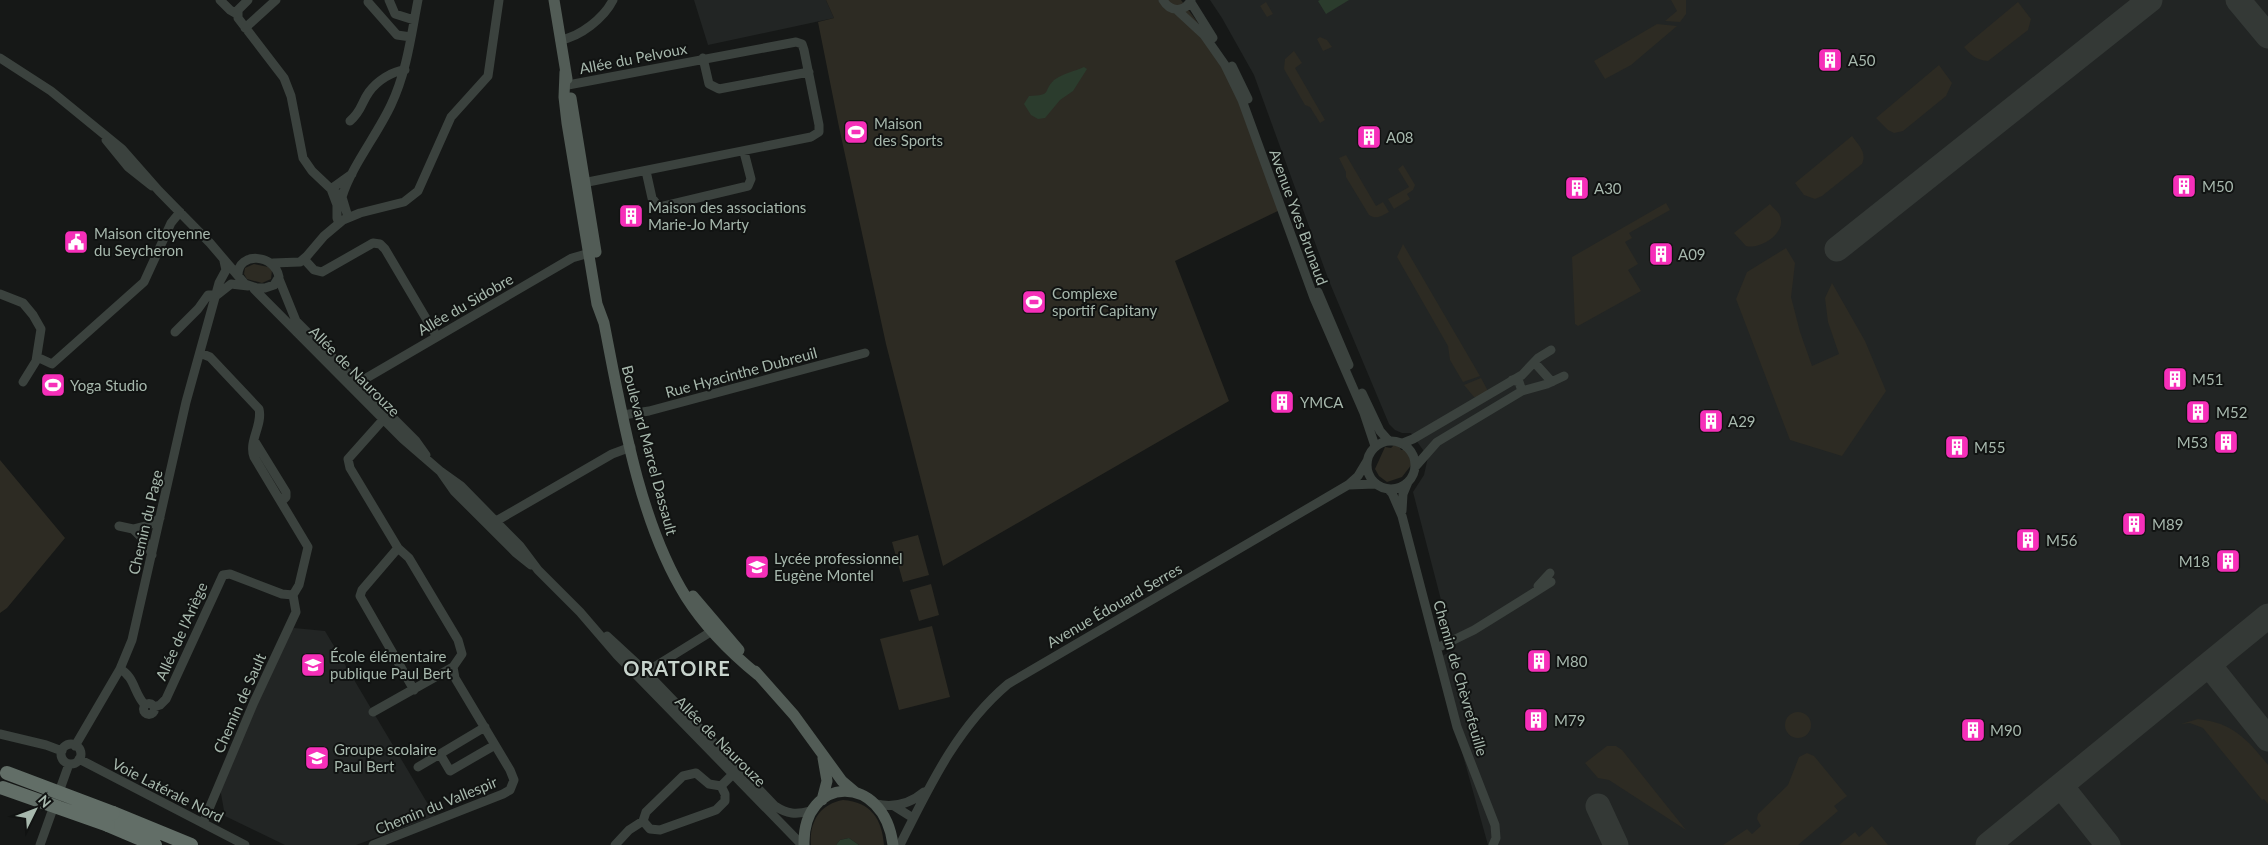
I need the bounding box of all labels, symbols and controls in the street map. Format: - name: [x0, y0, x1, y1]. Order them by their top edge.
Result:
- street label: Allée du Pelvoux: [578, 39, 689, 77]
- building icon: A50: [1817, 47, 1843, 73]
- place label: A50: [1848, 51, 1876, 69]
- place label: Maison des Sports: [874, 114, 943, 149]
- sports icon: Maison des Sports: [843, 119, 869, 145]
- building icon: A08: [1356, 124, 1382, 150]
- place label: A08: [1386, 128, 1414, 146]
- street label: Avenue Yves Brunaud: [1266, 147, 1332, 287]
- building icon: M50: [2171, 173, 2197, 199]
- building icon: A30: [1564, 175, 1590, 201]
- place label: M50: [2202, 177, 2234, 195]
- place label: A30: [1594, 179, 1622, 197]
- place label: Maison des associations Marie-Jo Marty: [648, 198, 806, 233]
- building icon: Maison des associations Marie-Jo Marty: [618, 203, 644, 229]
- place label: Maison citoyenne du Seycheron: [94, 224, 211, 259]
- public building icon: Maison citoyenne du Seycheron: [63, 229, 89, 255]
- building icon: A09: [1648, 241, 1674, 267]
- place label: A09: [1678, 245, 1706, 263]
- street label: Allée du Sidobre: [414, 269, 516, 339]
- place label: Complexe sportif Capitany: [1052, 284, 1157, 319]
- sports icon: Complexe sportif Capitany: [1021, 289, 1047, 315]
- street label: Allée de Naurouze: [306, 322, 404, 420]
- street label: Rue Hyacinthe Dubreuil: [663, 343, 819, 401]
- street label: Boulevard Marcel Dassault: [619, 363, 682, 538]
- building icon: M51: [2162, 366, 2188, 392]
- place label: M51: [2192, 370, 2223, 388]
- sports icon: Yoga Studio: [40, 372, 66, 398]
- place label: Yoga Studio: [70, 376, 147, 394]
- building icon: YMCA: [1269, 389, 1295, 415]
- place label: YMCA: [1300, 393, 1344, 411]
- building icon: M52: [2185, 399, 2211, 425]
- place label: M52: [2216, 403, 2247, 421]
- building icon: A29: [1698, 408, 1724, 434]
- place label: A29: [1728, 412, 1756, 430]
- building icon: M53: [2213, 429, 2239, 455]
- place label: M53: [2177, 433, 2208, 451]
- building icon: M55: [1944, 434, 1970, 460]
- place label: M55: [1974, 438, 2005, 456]
- street label: Chemin du Page: [124, 468, 166, 576]
- building icon: M89: [2121, 511, 2147, 537]
- place label: M89: [2152, 515, 2183, 533]
- building icon: M56: [2015, 527, 2041, 553]
- place label: M56: [2046, 531, 2078, 549]
- building icon: M18: [2215, 548, 2241, 574]
- place label: Lycée professionnel Eugène Montel: [774, 549, 903, 584]
- place label: M18: [2179, 552, 2210, 570]
- school or university icon: Lycée professionnel Eugène Montel: [744, 554, 770, 580]
- street label: Avenue Édouard Serres: [1043, 559, 1185, 651]
- street label: Allée de l'Ariège: [151, 579, 211, 683]
- street label: Chemin de Chèvrefeuille: [1430, 598, 1492, 758]
- place label: École élémentaire publique Paul Bert: [330, 647, 452, 682]
- building icon: M80: [1526, 648, 1552, 674]
- street label: Chemin de Sault: [209, 650, 269, 756]
- school or university icon: École élémentaire publique Paul Bert: [300, 652, 326, 678]
- place label: M80: [1556, 652, 1588, 670]
- district label: ORATOIRE: [623, 656, 731, 680]
- street label: Allée de Naurouze: [672, 692, 770, 790]
- building icon: M79: [1523, 707, 1549, 733]
- place label: M79: [1554, 711, 1585, 729]
- building icon: M90: [1960, 717, 1986, 743]
- place label: M90: [1990, 721, 2022, 739]
- place label: Groupe scolaire Paul Bert: [334, 740, 437, 775]
- school or university icon: Groupe scolaire Paul Bert: [304, 745, 330, 771]
- street label: Voie Latérale Nord: [109, 754, 227, 826]
- street label: Chemin du Vallespir: [372, 772, 500, 838]
- north arrow: [10, 785, 60, 835]
- text: N: [35, 791, 55, 811]

